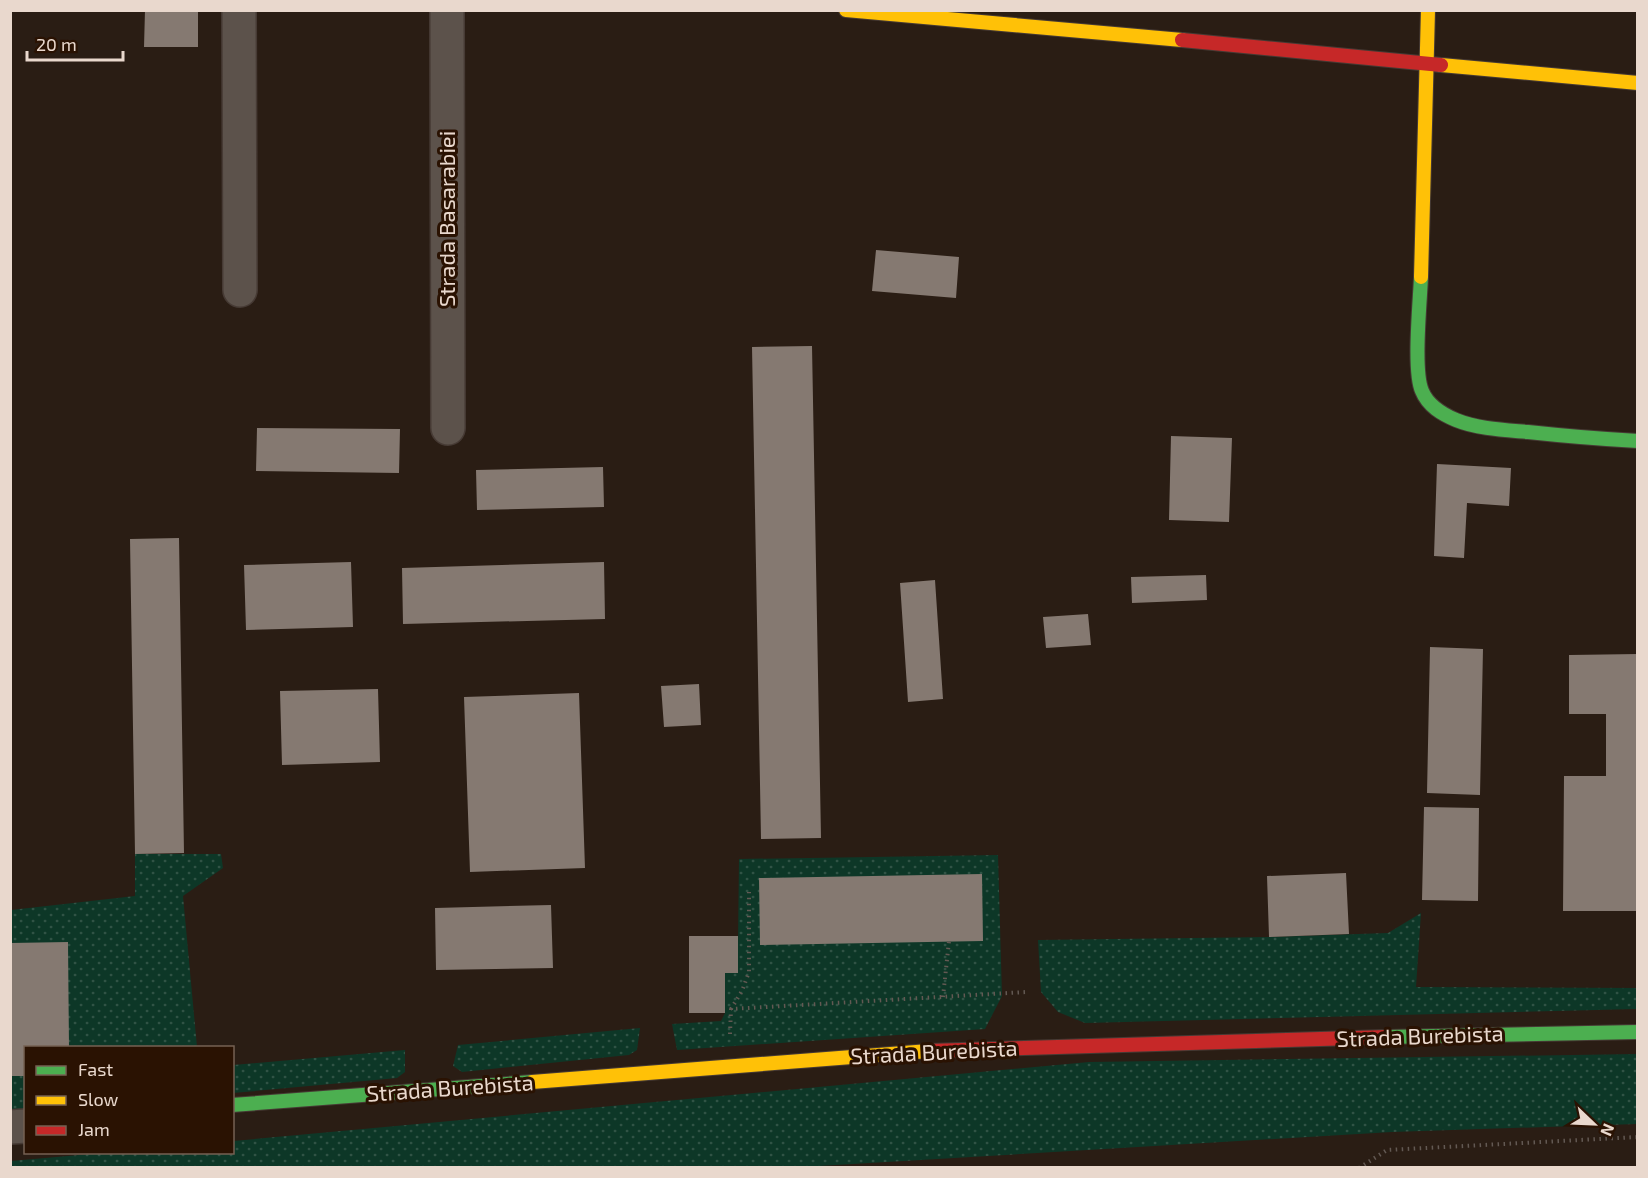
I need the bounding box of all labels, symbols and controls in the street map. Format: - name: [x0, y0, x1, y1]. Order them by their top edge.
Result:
- scale bar: [27, 24, 123, 62]
- text: 20 m: [36, 33, 77, 55]
- street label: Strada Basarabiei: [433, 131, 459, 307]
- street label: Strada Burebista: [1336, 1019, 1504, 1051]
- street label: Strada Burebista: [850, 1034, 1018, 1068]
- legend: [24, 1046, 234, 1154]
- text: Fast: [78, 1058, 113, 1080]
- street label: Strada Burebista: [366, 1068, 534, 1106]
- text: Slow: [78, 1088, 119, 1110]
- north arrow: [1564, 1094, 1624, 1154]
- text: Jam: [78, 1118, 110, 1140]
- text: N: [1597, 1121, 1619, 1139]

